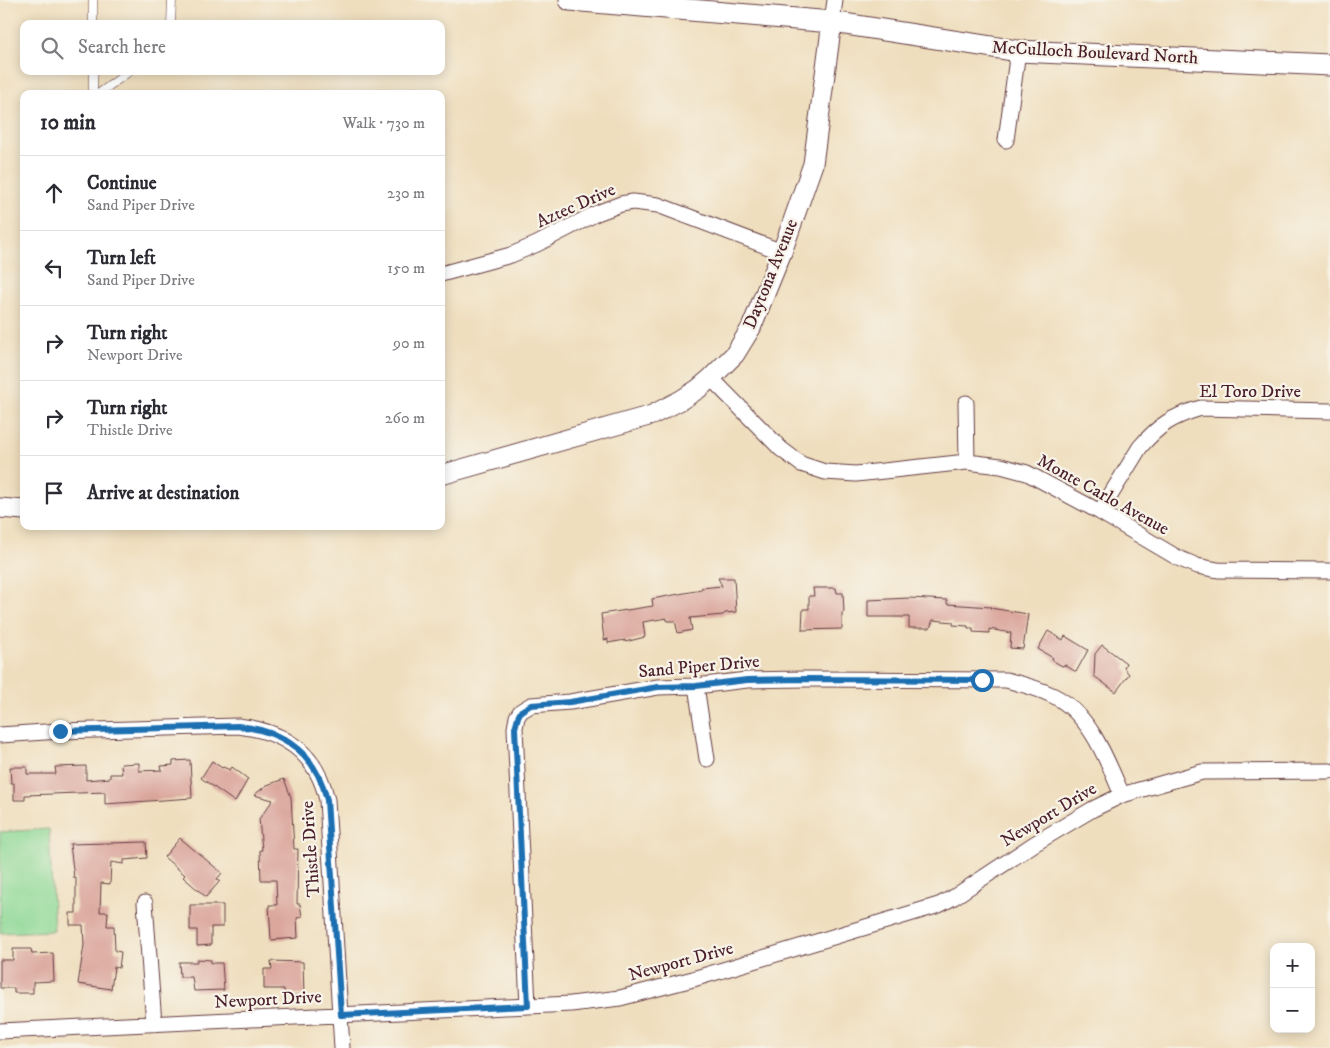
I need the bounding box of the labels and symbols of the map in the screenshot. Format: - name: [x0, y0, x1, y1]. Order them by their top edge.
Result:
- street label: McCulloch Boulevard North: [991, 37, 1199, 69]
- street label: Aztec Drive: [533, 179, 619, 233]
- street label: Daytona Avenue: [739, 216, 803, 332]
- street label: El Toro Drive: [1199, 381, 1301, 403]
- street label: Monte Carlo Avenue: [1033, 450, 1173, 540]
- street label: Sand Piper Drive: [638, 651, 760, 683]
- route start: [971, 669, 994, 692]
- route end: [49, 720, 72, 743]
- street label: Newport Drive: [997, 778, 1101, 852]
- street label: Thistle Drive: [297, 800, 325, 898]
- street label: Newport Drive: [626, 937, 736, 987]
- street label: Newport Drive: [214, 986, 322, 1014]

